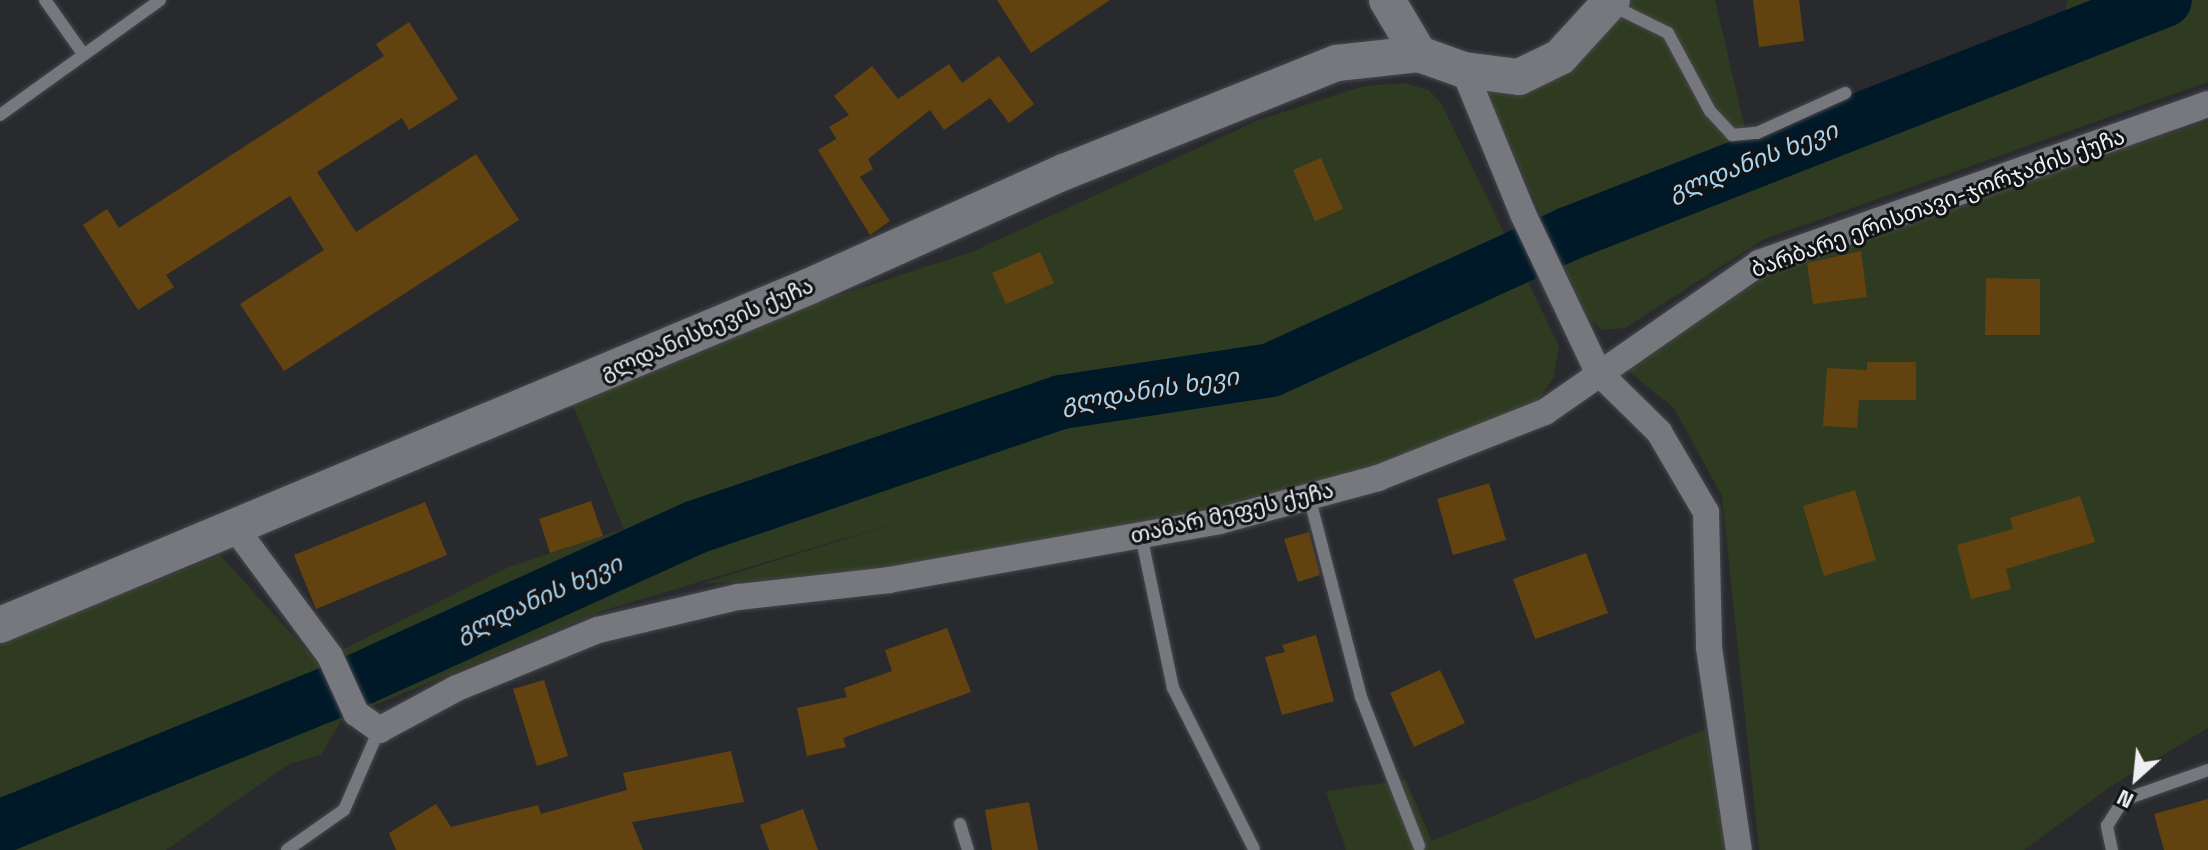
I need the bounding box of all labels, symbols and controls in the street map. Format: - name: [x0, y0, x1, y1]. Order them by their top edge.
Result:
- water label: გლდანის ხევი: [1664, 116, 1842, 206]
- street label: ბარბარე ერისთავი-ჯორჯაძის ქუჩა: [1748, 123, 2128, 283]
- street label: გლდანისხევის ქუჩა: [597, 272, 817, 386]
- water label: გლდანის ხევი: [1059, 362, 1241, 418]
- street label: თამარ მეფეს ქუჩა: [1128, 477, 1336, 549]
- water label: გლდანის ხევი: [451, 548, 627, 648]
- north arrow: [2096, 738, 2176, 818]
- text: N: [2112, 784, 2138, 815]

